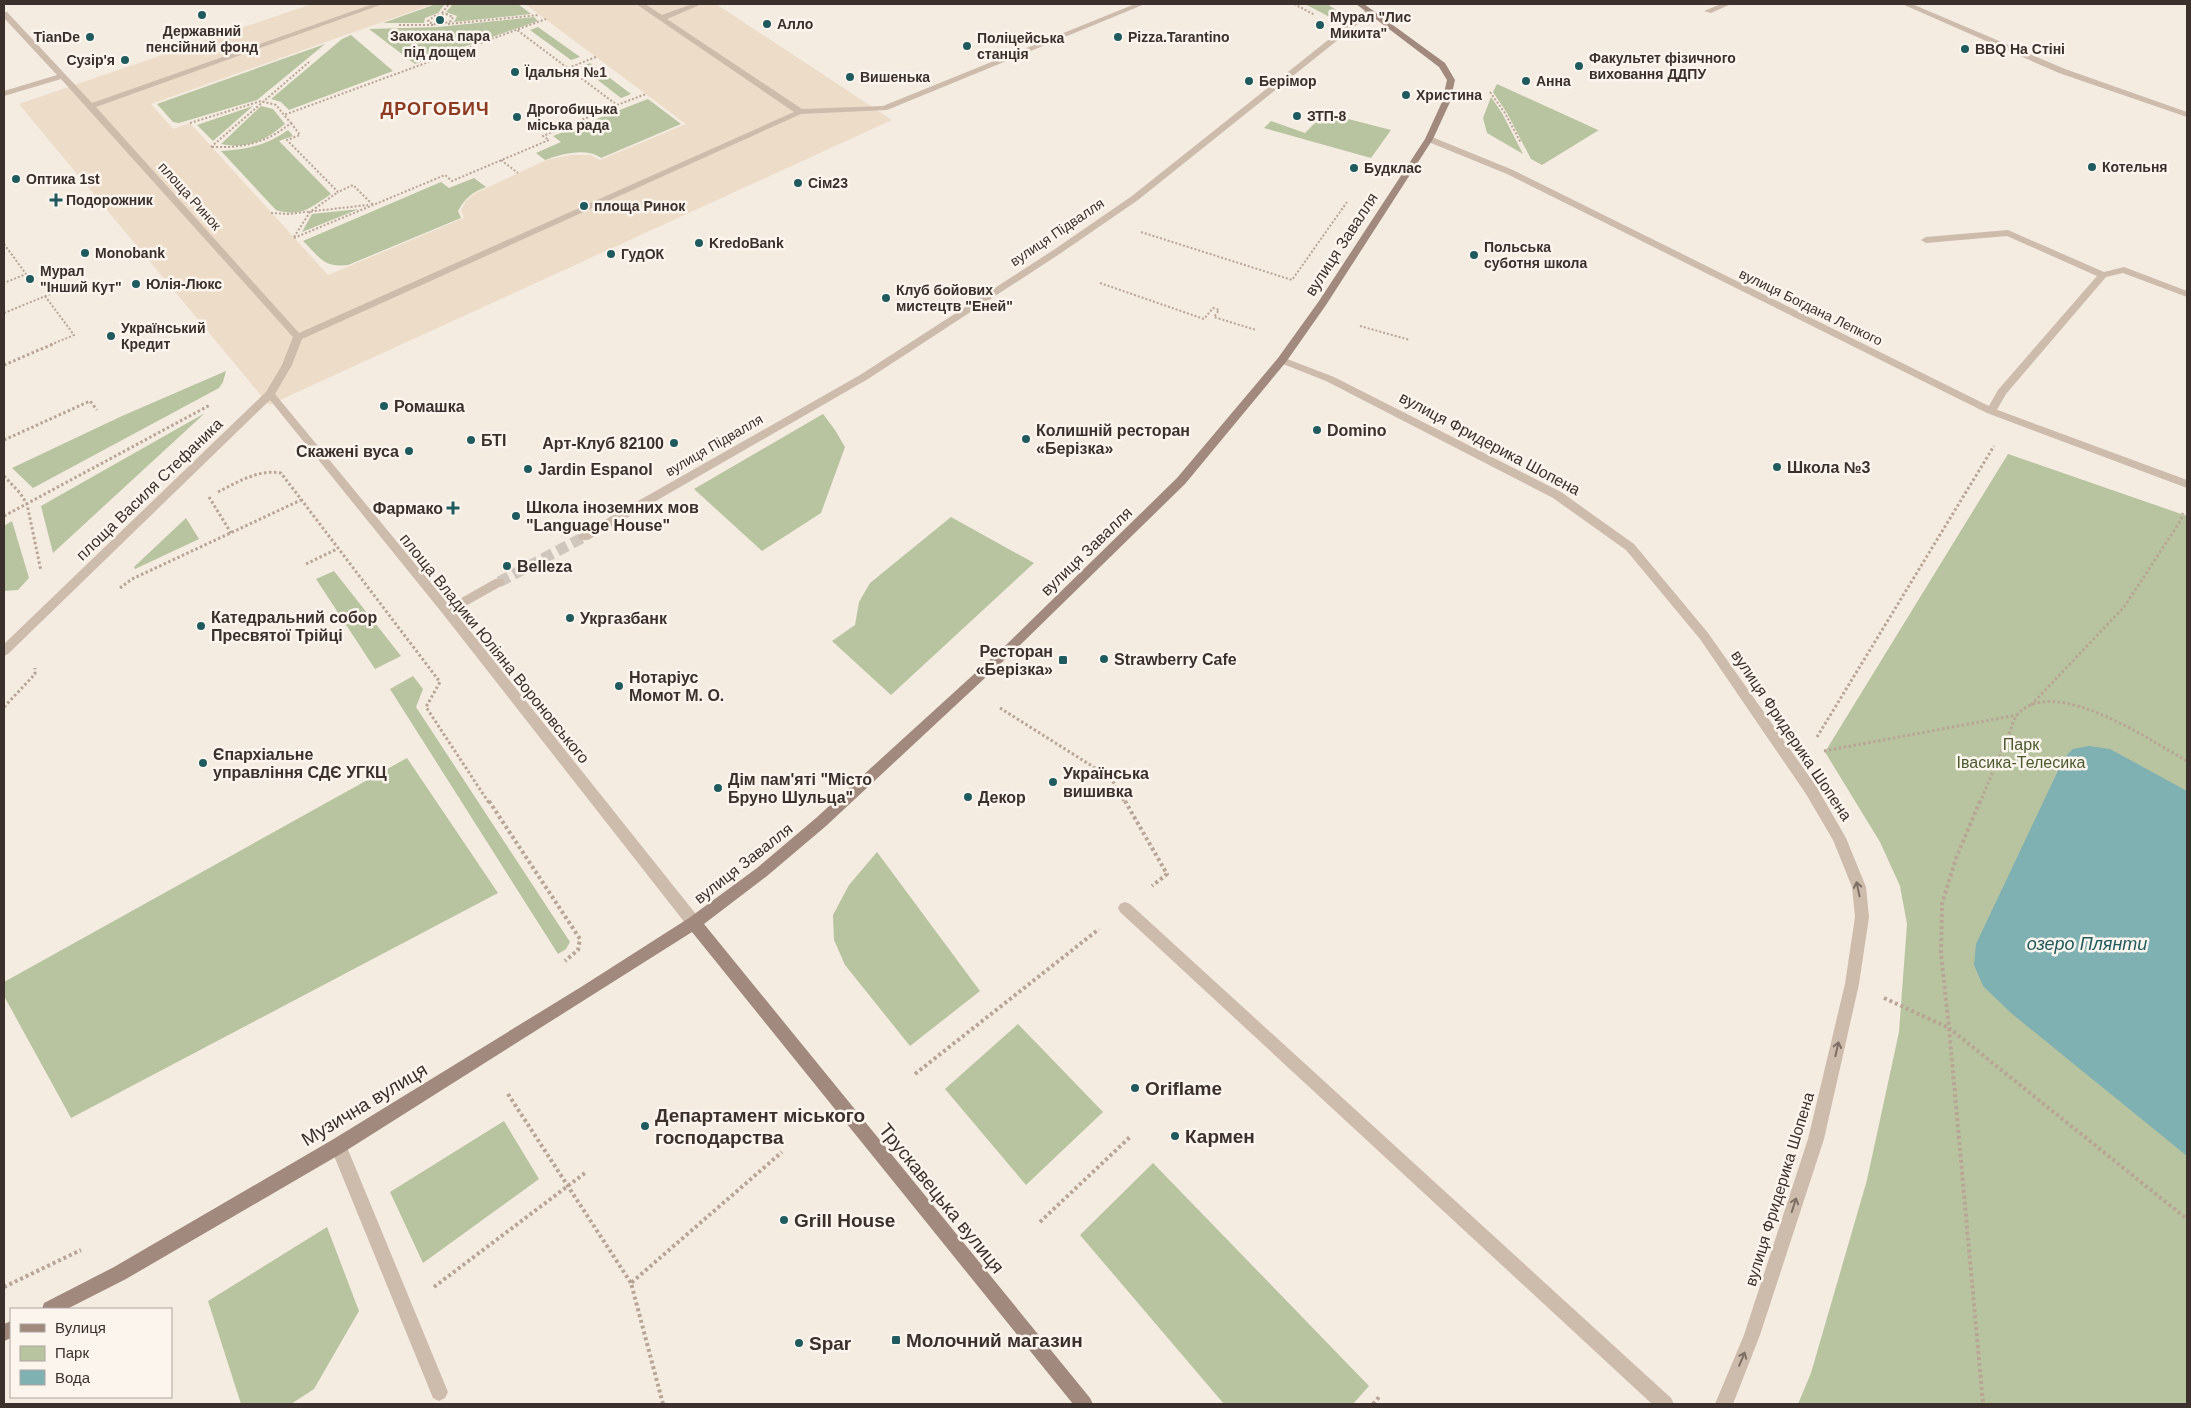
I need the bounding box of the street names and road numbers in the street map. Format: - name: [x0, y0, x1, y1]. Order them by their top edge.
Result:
- street label: площа Ринок: [155, 159, 225, 234]
- street label: вулиця Завалля: [1302, 190, 1381, 299]
- street label: вулиця Підвалля: [1007, 195, 1107, 269]
- street label: вулиця Богдана Лепкого: [1737, 265, 1885, 349]
- street label: вулиця Фридерика Шопена: [1397, 389, 1583, 498]
- street label: вулиця Підвалля: [663, 411, 765, 479]
- street label: площа Василя Стефаника: [73, 415, 226, 564]
- street label: вулиця Завалля: [1037, 504, 1135, 599]
- street label: площа Владики Юліяна Вороновського: [397, 530, 593, 767]
- street label: вулиця Фридерика Шопена: [1728, 647, 1855, 824]
- street label: вулиця Завалля: [691, 820, 796, 907]
- street label: Музична вулиця: [298, 1059, 431, 1150]
- street label: вулиця Фридерика Шопена: [1742, 1090, 1817, 1288]
- street label: Трускавецька вулиця: [875, 1119, 1008, 1277]

